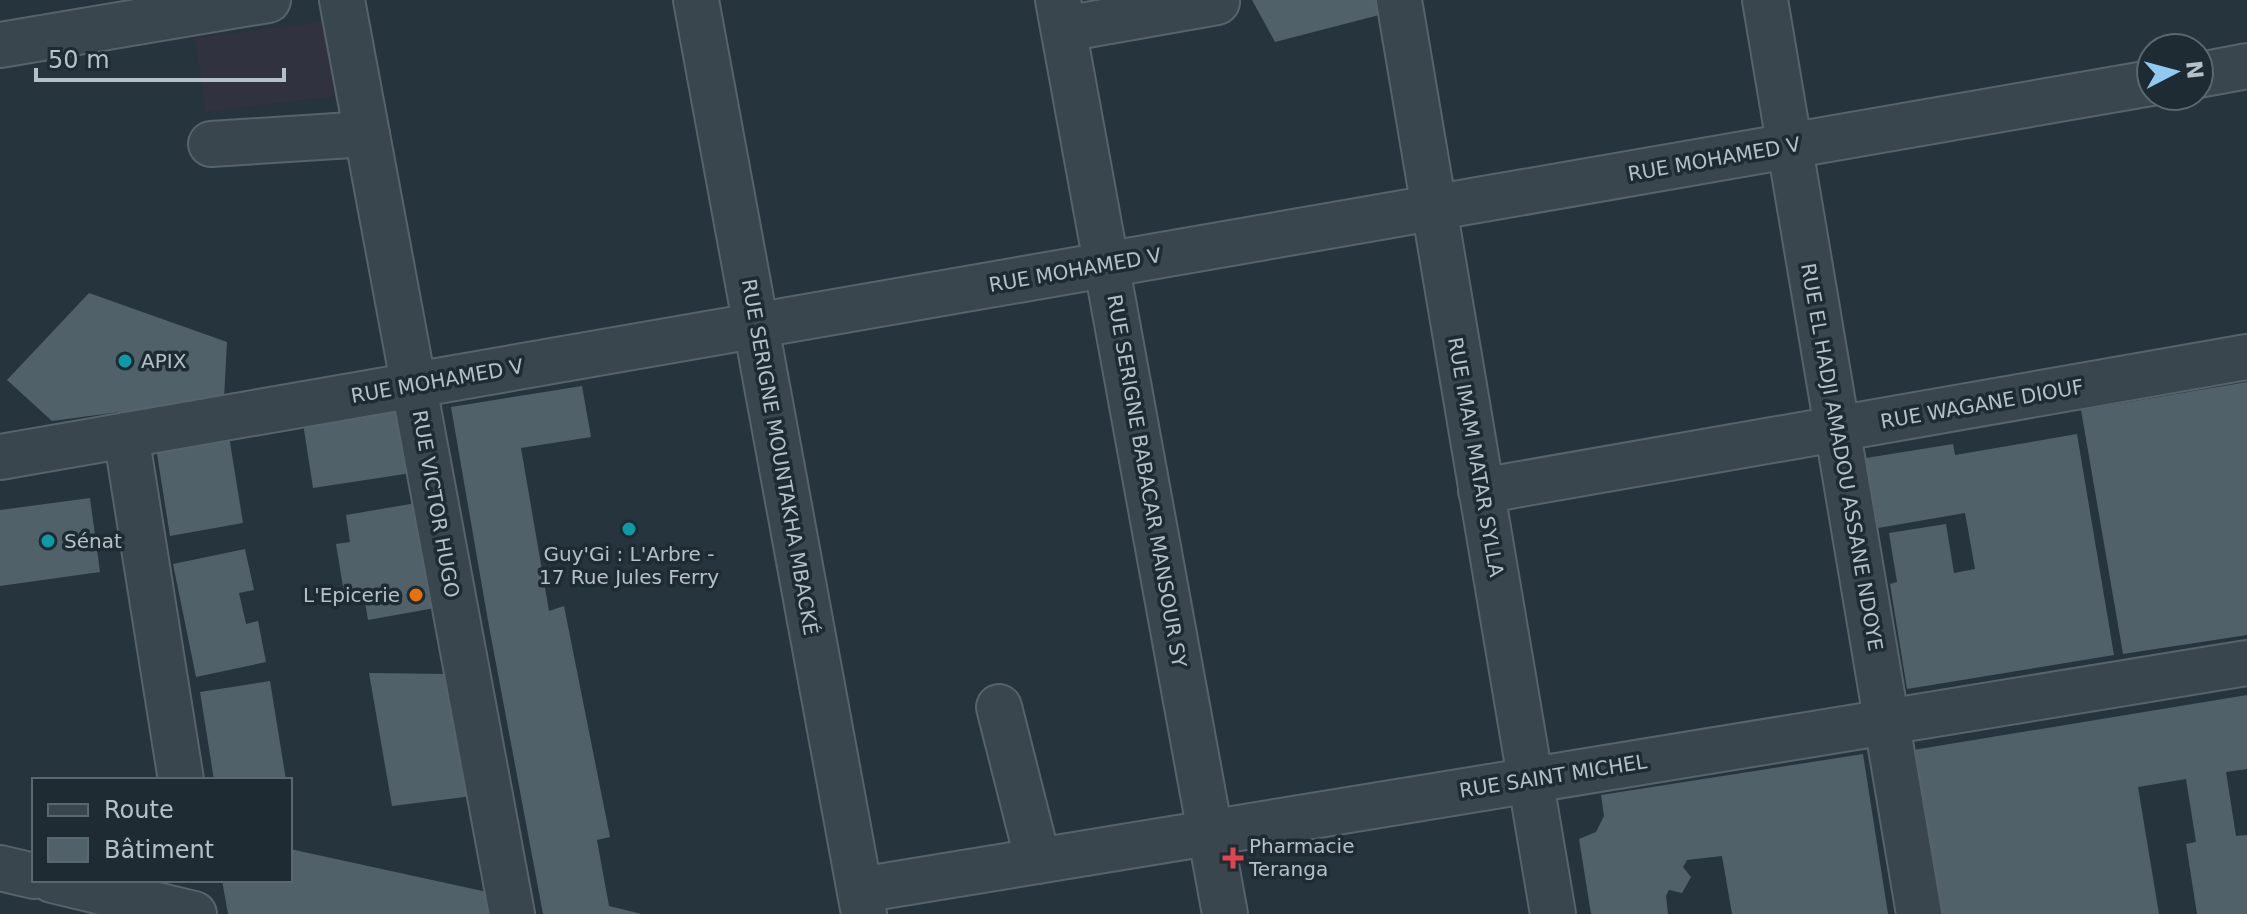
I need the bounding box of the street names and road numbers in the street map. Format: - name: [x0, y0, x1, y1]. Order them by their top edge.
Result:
- street label: RUE MOHAMED V: [1626, 132, 1802, 186]
- street label: RUE MOHAMED V: [987, 243, 1163, 297]
- street label: RUE EL HADJI AMADOU ASSANE NDOYE: [1796, 261, 1888, 653]
- street label: RUE SERIGNE MOUNTAKHA MBACKÉ: [737, 277, 823, 637]
- street label: RUE SERIGNE BABACAR MANSOUR SY: [1102, 292, 1192, 670]
- street label: RUE IMAM MATAR SYLLA: [1443, 335, 1509, 579]
- street label: RUE MOHAMED V: [349, 354, 525, 408]
- street label: RUE WAGANE DIOUF: [1879, 374, 2085, 434]
- street label: RUE VICTOR HUGO: [408, 408, 464, 600]
- street label: RUE SAINT MICHEL: [1457, 749, 1649, 803]

